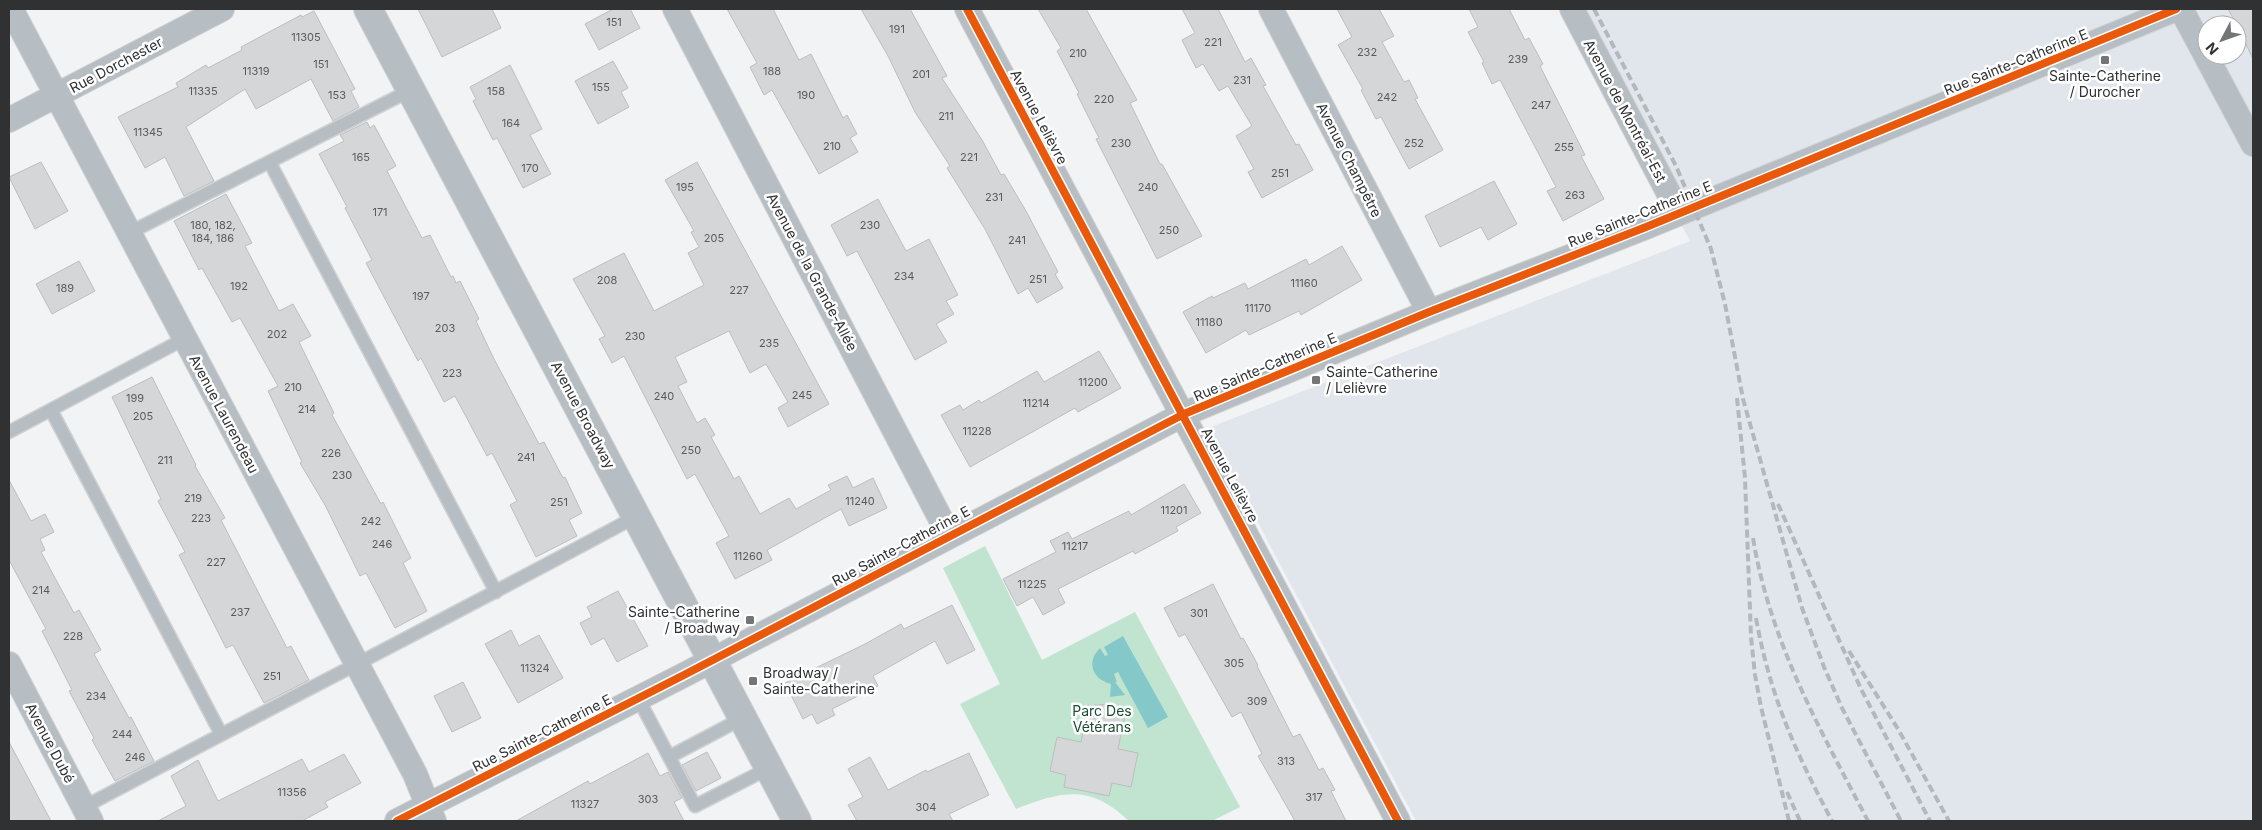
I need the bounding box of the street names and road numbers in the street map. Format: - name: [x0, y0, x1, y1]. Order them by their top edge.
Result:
- street label: Rue Sainte-Catherine E: [1941, 25, 2090, 98]
- street label: Rue Dorchester: [66, 33, 165, 96]
- street label: Avenue de Montréal-Est: [1581, 37, 1670, 185]
- street label: Avenue Lelièvre: [1007, 66, 1072, 167]
- street label: Avenue Champêtre: [1313, 100, 1386, 220]
- street label: Rue Sainte-Catherine E: [1565, 177, 1714, 250]
- street label: Avenue de la Grande-Allée: [764, 190, 861, 354]
- street label: Rue Sainte-Catherine E: [1191, 329, 1339, 404]
- street label: Avenue Laurendeau: [186, 352, 263, 476]
- street label: Avenue Broadway: [548, 358, 619, 472]
- street label: Avenue Lelièvre: [1198, 424, 1263, 525]
- street label: Rue Sainte-Catherine E: [829, 502, 973, 589]
- street label: Rue Sainte-Catherine E: [469, 690, 614, 775]
- street label: Avenue Dubé: [22, 700, 79, 786]

